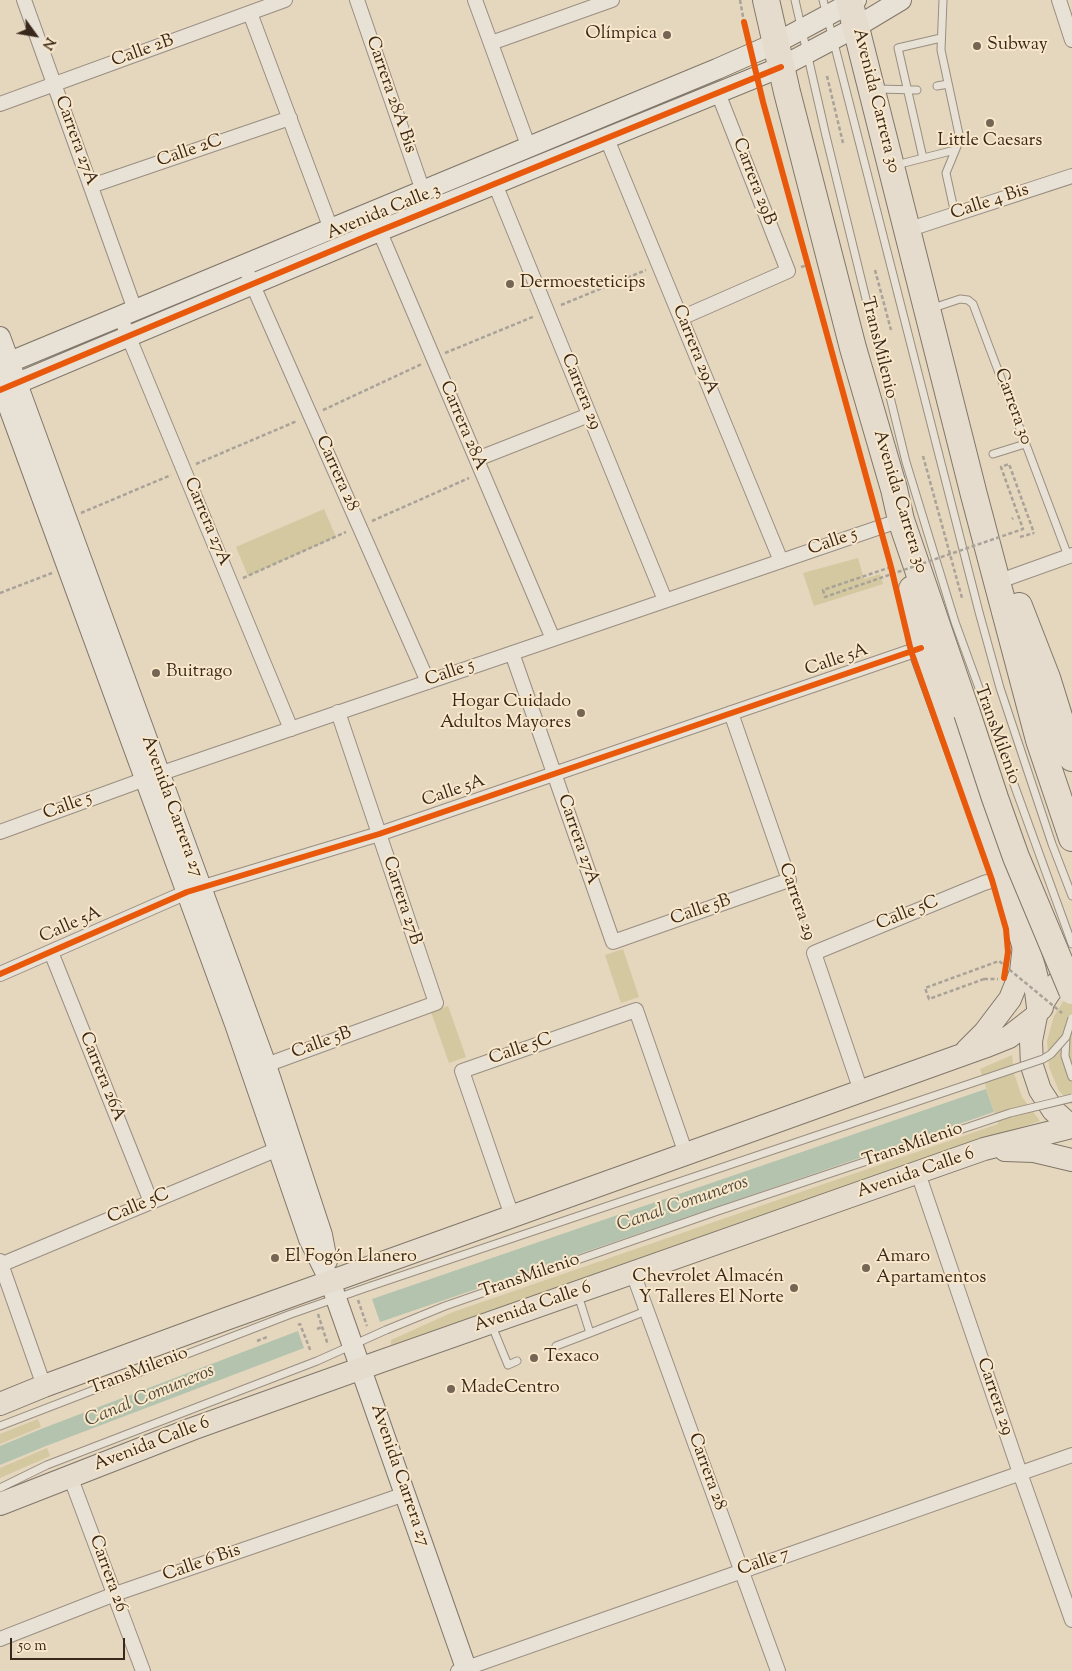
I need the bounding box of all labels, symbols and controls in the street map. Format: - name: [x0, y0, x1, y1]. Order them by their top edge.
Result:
- north arrow: [10, 10, 60, 60]
- place label: Olímpica: [585, 24, 657, 46]
- street label: Avenida Carrera 30: [847, 26, 903, 176]
- marker: Olímpica: [661, 29, 673, 41]
- street label: Calle 2B: [109, 31, 177, 73]
- text: N: [36, 33, 59, 53]
- street label: Carrera 28A Bis: [360, 34, 420, 156]
- place label: Subway: [987, 35, 1048, 57]
- marker: Subway: [971, 40, 983, 52]
- street label: Carrera 27A: [49, 93, 101, 189]
- marker: Little Caesars: [984, 117, 996, 129]
- street label: Calle 2C: [155, 131, 225, 173]
- place label: Little Caesars: [938, 131, 1042, 153]
- street label: Carrera 29B: [727, 135, 779, 229]
- street label: Avenida Calle 3: [324, 180, 444, 246]
- street label: Calle 4 Bis: [948, 180, 1032, 226]
- place label: Dermoesteticips: [520, 273, 645, 295]
- marker: Dermoesteticips: [504, 278, 516, 290]
- street label: TransMilenio: [855, 295, 901, 401]
- street label: Carrera 29A: [666, 302, 722, 398]
- street label: Carrera 29: [555, 351, 605, 433]
- street label: Carrera 30: [988, 366, 1036, 448]
- street label: Carrera 28A: [434, 378, 490, 474]
- street label: Avenida Carrera 30: [867, 428, 931, 576]
- street label: Carrera 28: [310, 433, 362, 515]
- street label: Carrera 27A: [178, 475, 234, 569]
- street label: Calle 5: [805, 525, 861, 561]
- street label: Calle 5A: [803, 640, 871, 682]
- street label: Calle 5: [422, 656, 478, 692]
- place label: Buitrago: [166, 662, 232, 684]
- marker: Buitrago: [150, 667, 162, 679]
- street label: TransMilenio: [968, 682, 1024, 788]
- place label: Hogar Cuidado Adultos Mayores: [440, 692, 571, 734]
- marker: Hogar Cuidado Adultos Mayores: [575, 707, 587, 719]
- street label: Avenida Carrera 27: [135, 733, 207, 881]
- street label: Calle 5A: [420, 771, 488, 813]
- street label: Calle 5: [40, 788, 96, 826]
- street label: Carrera 27A: [552, 792, 602, 888]
- street label: Carrera 27B: [377, 854, 425, 948]
- street label: Carrera 29: [773, 861, 819, 943]
- street label: Calle 5B: [668, 891, 734, 931]
- street label: Calle 5C: [874, 892, 942, 936]
- street label: Calle 5A: [37, 903, 105, 949]
- street label: Calle 5B: [289, 1023, 355, 1065]
- street label: Carrera 26A: [73, 1029, 129, 1125]
- street label: Calle 5C: [487, 1029, 555, 1071]
- street label: TransMilenio: [860, 1119, 966, 1173]
- street label: Avenida Calle 6: [855, 1144, 977, 1204]
- water label: Canal Comuneros: [614, 1172, 752, 1238]
- street label: Calle 5C: [105, 1184, 173, 1230]
- place label: El Fogón Llanero: [285, 1247, 417, 1269]
- place label: Amaro Apartamentos: [876, 1247, 986, 1290]
- street label: TransMilenio: [477, 1250, 583, 1304]
- marker: El Fogón Llanero: [269, 1252, 281, 1264]
- marker: Amaro Apartamentos: [860, 1262, 872, 1274]
- place label: Chevrolet Almacén Y Talleres El Norte: [632, 1267, 784, 1310]
- street label: Avenida Calle 6: [472, 1278, 594, 1338]
- marker: Chevrolet Almacén Y Talleres El Norte: [788, 1282, 800, 1294]
- street label: TransMilenio: [86, 1343, 192, 1401]
- place label: Texaco: [544, 1347, 599, 1369]
- marker: Texaco: [528, 1352, 540, 1364]
- street label: Carrera 29: [971, 1356, 1017, 1438]
- water label: Canal Comuneros: [82, 1361, 218, 1433]
- place label: MadeCentro: [461, 1378, 560, 1400]
- marker: MadeCentro: [445, 1383, 457, 1395]
- street label: Avenida Carrera 27: [364, 1402, 434, 1550]
- street label: Avenida Calle 6: [91, 1413, 213, 1477]
- street label: Carrera 28: [682, 1430, 730, 1514]
- street label: Carrera 26: [83, 1533, 131, 1615]
- street label: Calle 6 Bis: [160, 1541, 244, 1587]
- street label: Calle 7: [735, 1544, 793, 1582]
- scale bar: [12, 1628, 128, 1660]
- text: 50 m: [18, 1636, 47, 1657]

